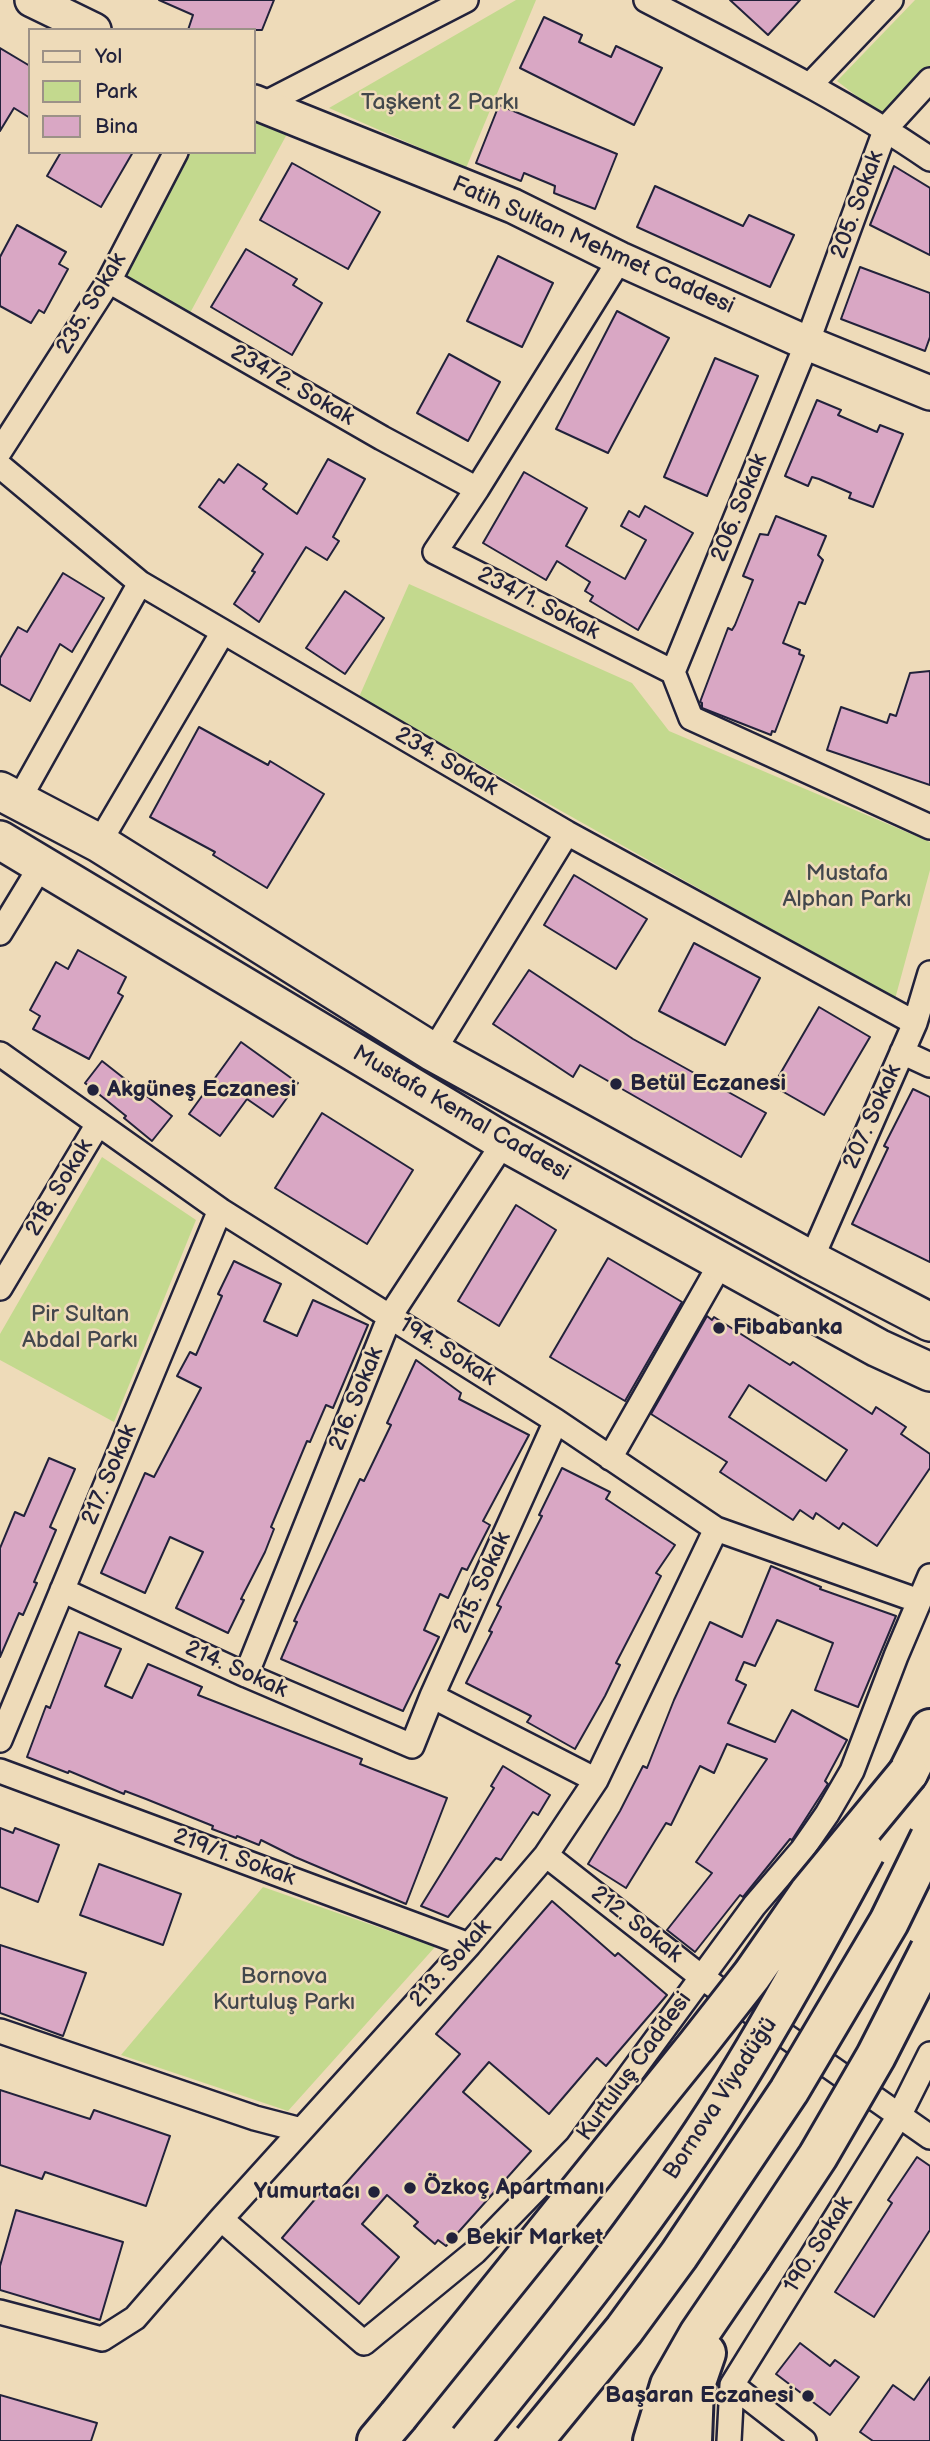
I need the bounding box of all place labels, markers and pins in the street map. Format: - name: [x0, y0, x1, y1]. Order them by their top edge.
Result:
- place label: Betül Eczanesi: [630, 1070, 786, 1098]
- place label: Akgüneş Eczanesi: [107, 1076, 296, 1104]
- marker: Betül Eczanesi: [608, 1076, 624, 1092]
- marker: Akgüneş Eczanesi: [85, 1082, 101, 1098]
- place label: Fibabanka: [733, 1314, 843, 1342]
- marker: Fibabanka: [711, 1320, 727, 1336]
- place label: Özkoç Apartmanı: [424, 2174, 604, 2202]
- place label: Yumurtacı: [254, 2178, 360, 2206]
- marker: Özkoç Apartmanı: [402, 2180, 418, 2196]
- marker: Yumurtacı: [366, 2184, 382, 2200]
- place label: Bekir Market: [466, 2224, 603, 2252]
- marker: Bekir Market: [444, 2230, 460, 2246]
- place label: Başaran Eczanesi: [605, 2382, 794, 2410]
- marker: Başaran Eczanesi: [800, 2388, 816, 2404]

